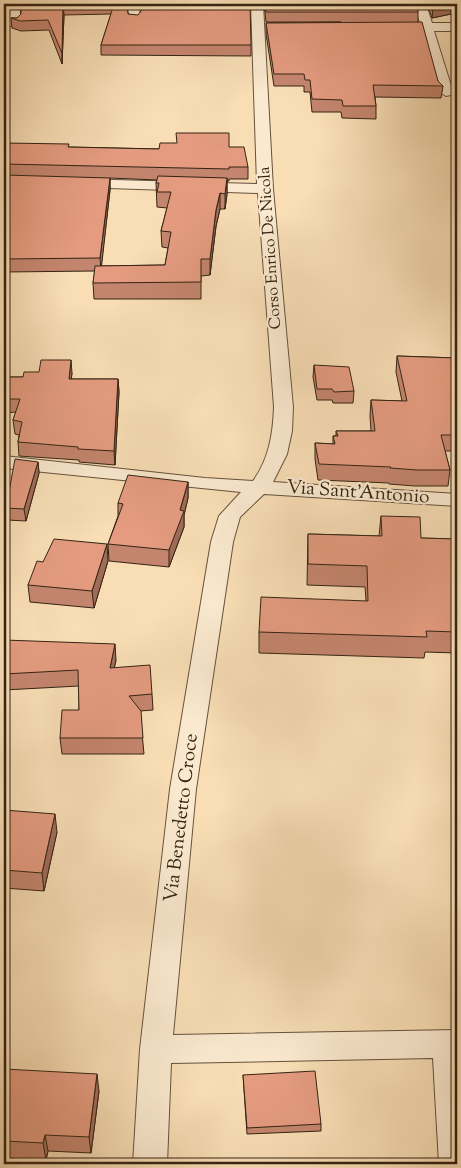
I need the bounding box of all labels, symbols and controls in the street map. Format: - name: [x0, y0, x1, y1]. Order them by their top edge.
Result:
- street label: Corso Enrico De Nicola: [254, 165, 288, 330]
- street label: Via Sant'Antonio: [286, 475, 430, 511]
- street label: Via Benedetto Croce: [158, 732, 206, 904]

